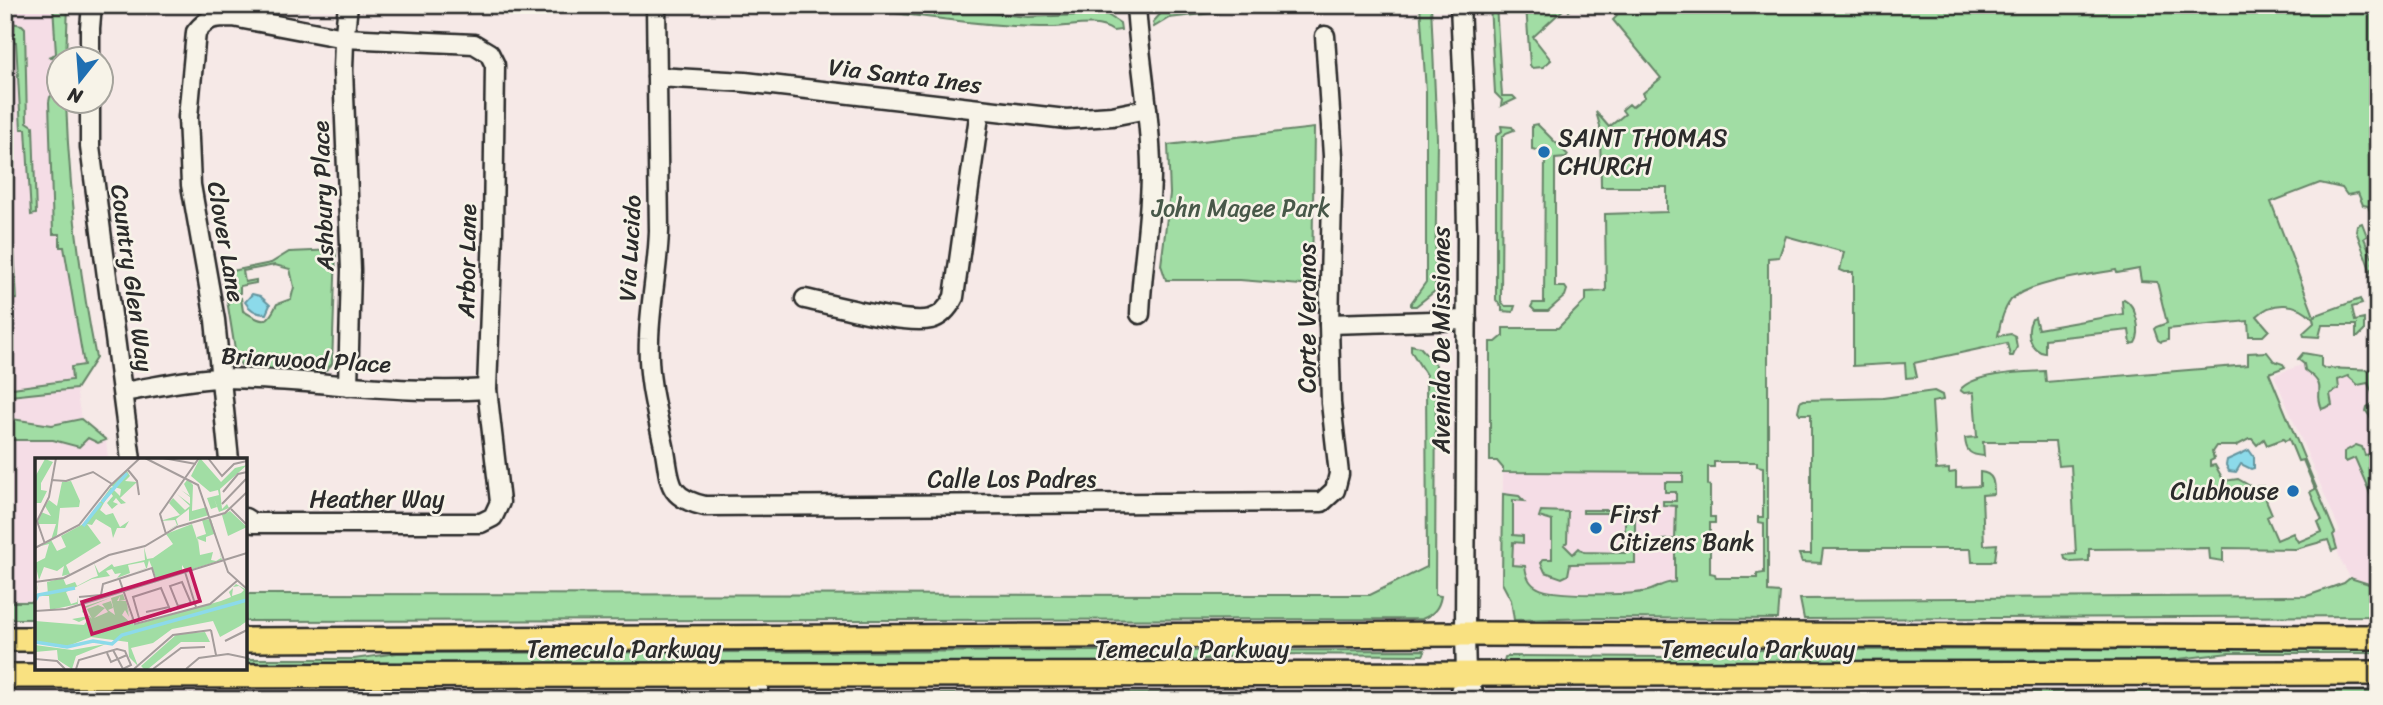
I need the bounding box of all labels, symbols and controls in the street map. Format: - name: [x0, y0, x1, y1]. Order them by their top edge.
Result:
- north arrow: [46, 46, 116, 116]
- street label: Via Santa Ines: [826, 46, 985, 106]
- text: N: [63, 78, 87, 114]
- place label: SAINT THOMAS CHURCH: [1558, 117, 1727, 187]
- street label: Ashbury Place: [299, 120, 347, 273]
- marker: SAINT THOMAS CHURCH: [1536, 144, 1552, 160]
- street label: Clover Lane: [195, 178, 257, 306]
- street label: Country Glen Way: [98, 182, 166, 375]
- park label: John Magee Park: [1151, 187, 1330, 229]
- street label: Via Lucido: [606, 194, 654, 302]
- street label: Arbor Lane: [445, 203, 489, 320]
- street label: Avenida De Missiones: [1420, 225, 1462, 455]
- street label: Corte Veranos: [1286, 243, 1328, 393]
- street label: Briarwood Place: [220, 335, 392, 385]
- inset map: [35, 458, 247, 670]
- street label: Calle Los Padres: [928, 458, 1097, 500]
- place label: Clubhouse: [2170, 470, 2279, 512]
- street label: Heather Way: [309, 478, 445, 520]
- marker: Clubhouse: [2285, 483, 2301, 499]
- place label: First Citizens Bank: [1610, 493, 1755, 563]
- marker: First Citizens Bank: [1588, 520, 1604, 536]
- street label: Temecula Parkway: [527, 628, 722, 670]
- street label: Temecula Parkway: [1095, 628, 1290, 670]
- street label: Temecula Parkway: [1661, 628, 1856, 670]

